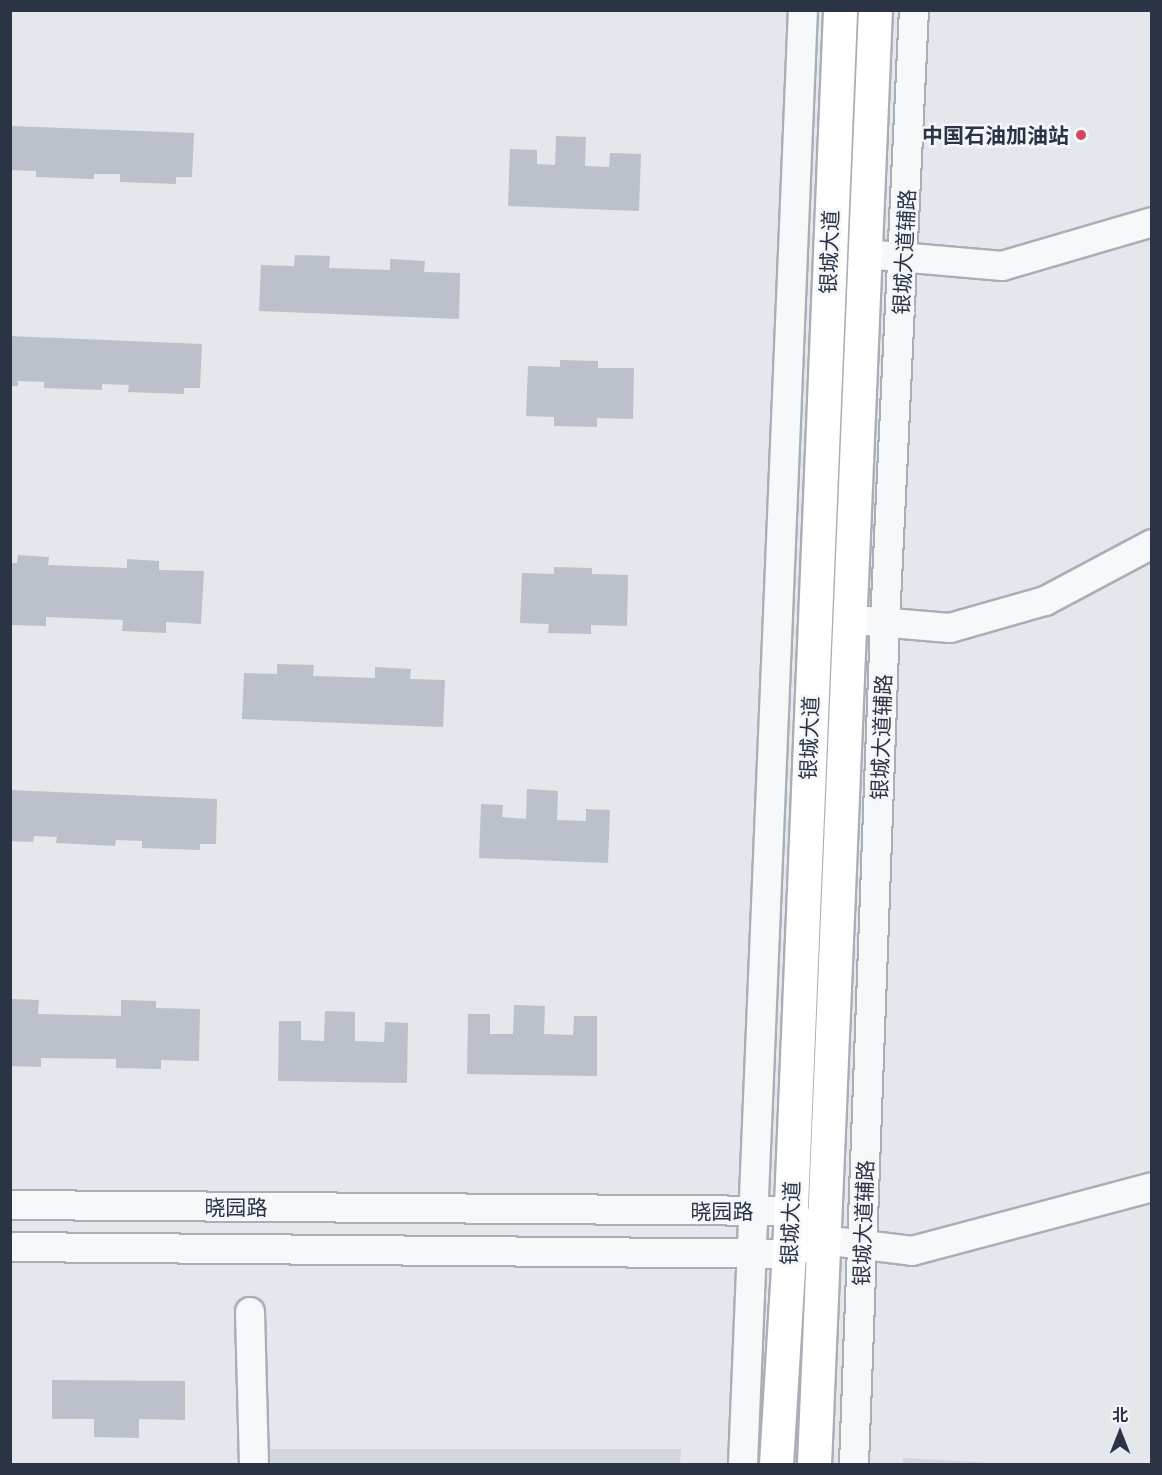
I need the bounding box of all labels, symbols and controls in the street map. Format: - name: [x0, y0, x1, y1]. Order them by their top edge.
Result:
- place label: 中国石油加油站: [922, 122, 1069, 148]
- marker: 中国石油加油站: [1074, 128, 1088, 142]
- street label: 银城大道辅路: [888, 188, 920, 316]
- street label: 银城大道: [815, 210, 843, 294]
- street label: 银城大道辅路: [866, 674, 896, 800]
- street label: 银城大道: [795, 696, 823, 780]
- street label: 银城大道辅路: [848, 1160, 878, 1286]
- street label: 银城大道: [776, 1181, 804, 1265]
- street label: 晓园路: [205, 1194, 267, 1220]
- street label: 晓园路: [691, 1198, 753, 1224]
- north arrow: [1090, 1403, 1150, 1463]
- text: 北: [1112, 1404, 1128, 1426]

